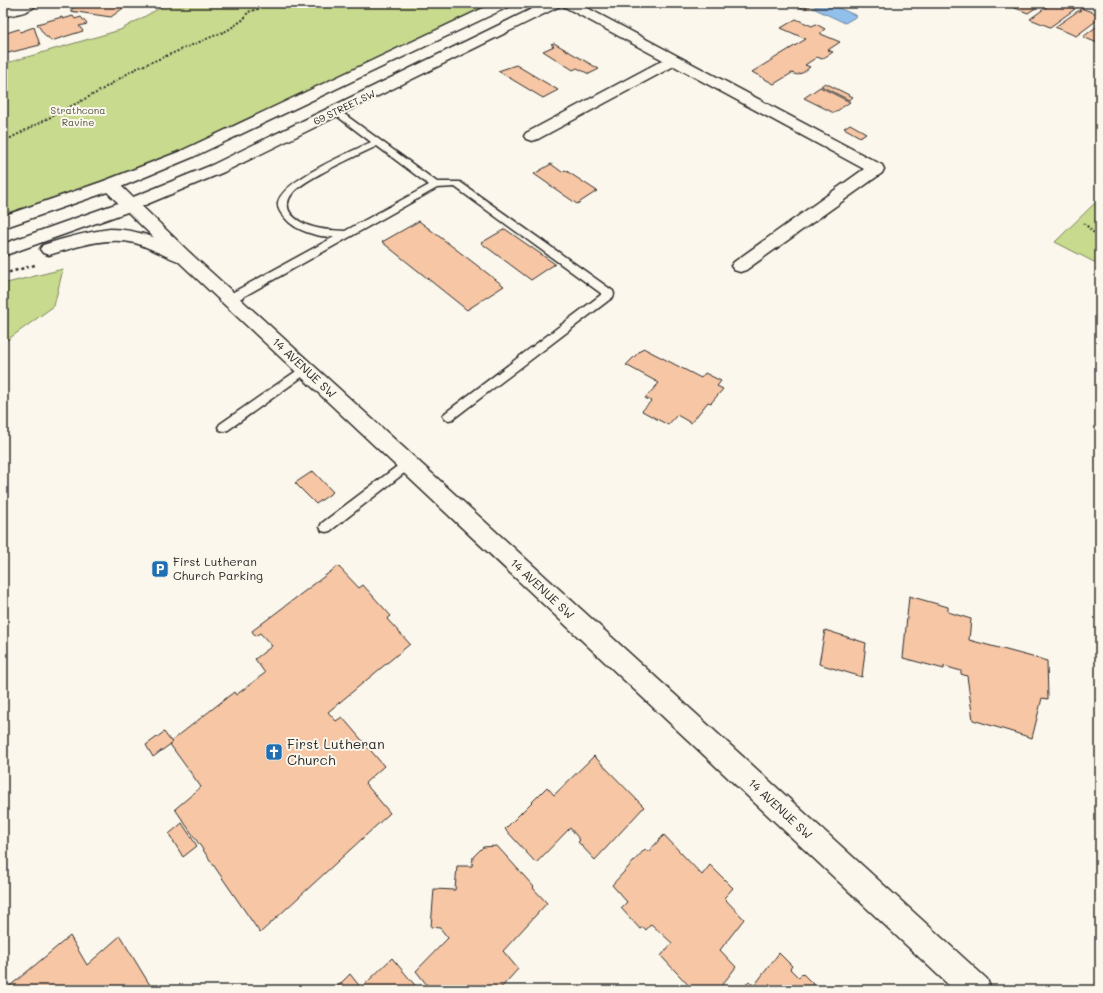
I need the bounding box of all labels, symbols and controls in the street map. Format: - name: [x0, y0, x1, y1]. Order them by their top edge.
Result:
- street label: 69 STREET SW: [311, 86, 378, 128]
- park label: Strathcona Ravine: [51, 103, 105, 129]
- street label: 14 AVENUE SW: [269, 333, 340, 401]
- place label: First Lutheran Church Parking: [173, 553, 263, 583]
- street label: 14 AVENUE SW: [507, 554, 578, 622]
- parking icon: First Lutheran Church Parking: [150, 559, 170, 579]
- place label: First Lutheran Church: [287, 734, 385, 769]
- church icon: First Lutheran Church: [264, 742, 284, 762]
- street label: 14 AVENUE SW: [745, 774, 816, 842]

